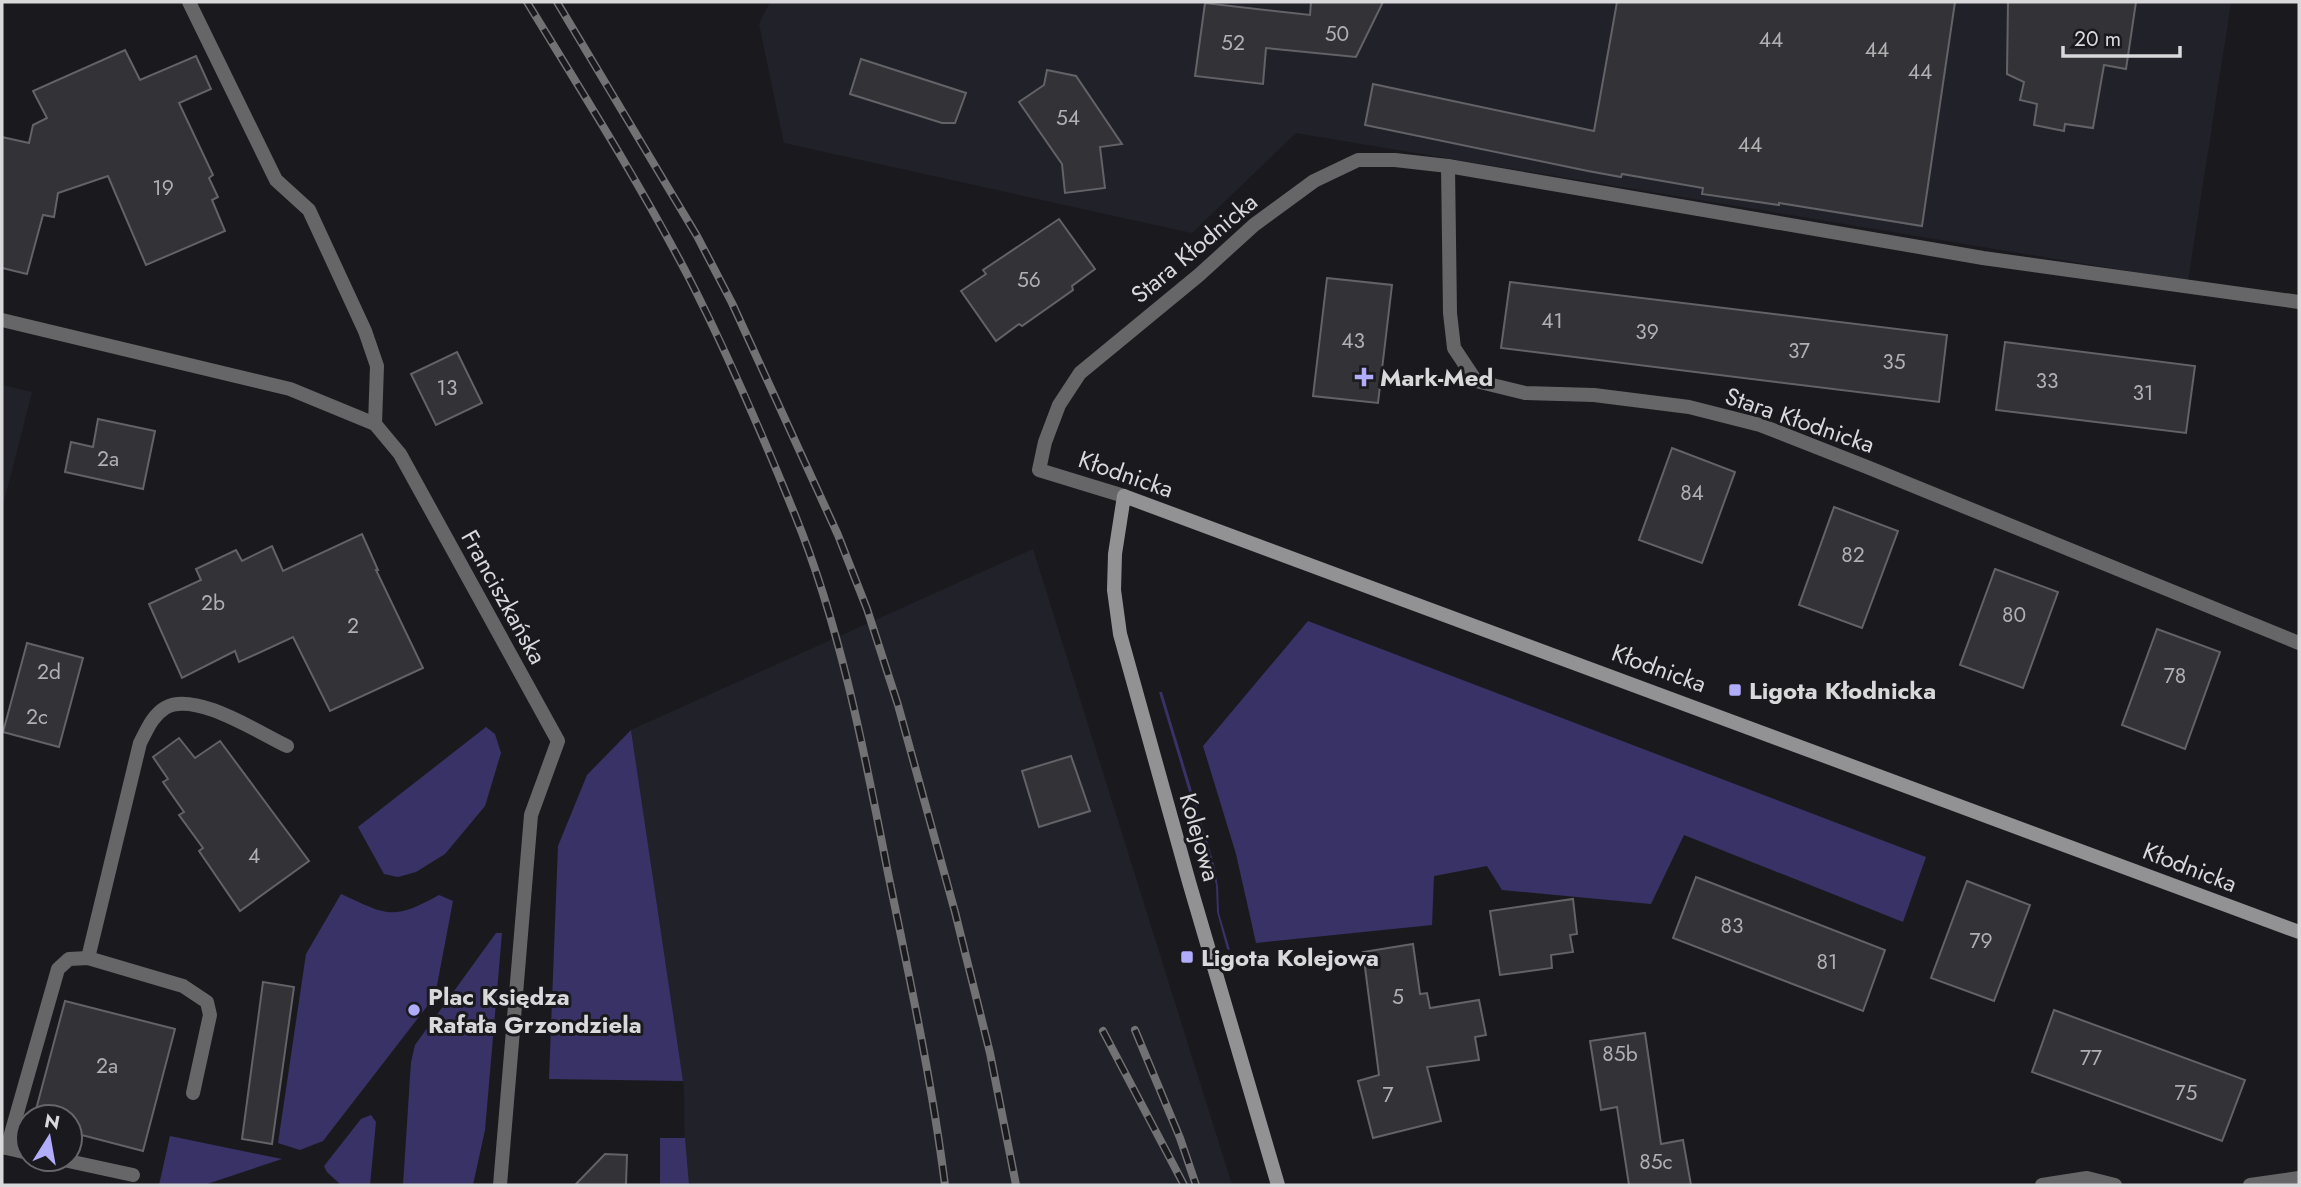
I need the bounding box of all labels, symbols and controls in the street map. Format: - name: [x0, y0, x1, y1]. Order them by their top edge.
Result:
- scale bar: [2063, 14, 2180, 58]
- house number: 50: [1325, 19, 1349, 49]
- text: 20 m: [2074, 24, 2121, 54]
- house number: 44: [1759, 25, 1783, 55]
- house number: 52: [1221, 28, 1245, 58]
- house number: 44: [1865, 35, 1889, 65]
- house number: 44: [1908, 57, 1932, 87]
- house number: 54: [1056, 103, 1080, 133]
- house number: 44: [1738, 130, 1762, 160]
- house number: 19: [152, 173, 174, 203]
- street label: Stara Kłodnicka: [1123, 185, 1265, 311]
- house number: 56: [1017, 265, 1041, 295]
- house number: 41: [1541, 306, 1563, 336]
- house number: 39: [1635, 317, 1659, 347]
- house number: 43: [1341, 326, 1365, 356]
- house number: 37: [1788, 336, 1810, 366]
- house number: 35: [1882, 347, 1906, 377]
- place label: Mark-Med: [1380, 360, 1493, 395]
- house number: 33: [2036, 366, 2058, 396]
- marker: Mark-Med: [1354, 367, 1374, 387]
- house number: 13: [437, 373, 457, 403]
- street label: Stara Kłodnicka: [1721, 378, 1879, 462]
- house number: 31: [2133, 378, 2153, 408]
- street label: Kłodnicka: [1074, 441, 1178, 507]
- house number: 2a: [97, 444, 119, 474]
- house number: 84: [1680, 478, 1704, 508]
- street label: Franciszkańska: [453, 523, 555, 671]
- house number: 82: [1841, 540, 1865, 570]
- house number: 2b: [201, 588, 225, 618]
- house number: 80: [2002, 600, 2026, 630]
- house number: 2: [347, 611, 359, 641]
- street label: Kłodnicka: [1607, 635, 1711, 701]
- house number: 2d: [37, 657, 61, 687]
- house number: 78: [2164, 661, 2186, 691]
- place label: Ligota Kłodnicka: [1749, 673, 1936, 708]
- marker: Ligota Kłodnicka: [1727, 682, 1743, 698]
- house number: 2c: [26, 702, 48, 732]
- street label: Kolejowa: [1171, 789, 1229, 885]
- street label: Kłodnicka: [2138, 833, 2242, 901]
- house number: 4: [248, 841, 260, 871]
- house number: 83: [1721, 911, 1743, 941]
- house number: 79: [1969, 926, 1993, 956]
- place label: Ligota Kolejowa: [1201, 940, 1379, 975]
- house number: 81: [1817, 947, 1837, 977]
- marker: Ligota Kolejowa: [1179, 949, 1195, 965]
- place label: Plac Księdza Rafała Grzondziela: [428, 979, 642, 1042]
- house number: 5: [1392, 982, 1404, 1012]
- marker: Plac Księdza Rafała Grzondziela: [406, 1002, 422, 1018]
- house number: 85b: [1602, 1039, 1638, 1069]
- house number: 77: [2080, 1043, 2102, 1073]
- house number: 2a: [96, 1051, 118, 1081]
- house number: 75: [2175, 1078, 2197, 1108]
- house number: 7: [1382, 1080, 1394, 1110]
- north arrow: [14, 1103, 84, 1173]
- text: N: [42, 1107, 62, 1136]
- house number: 85c: [1639, 1147, 1673, 1177]

